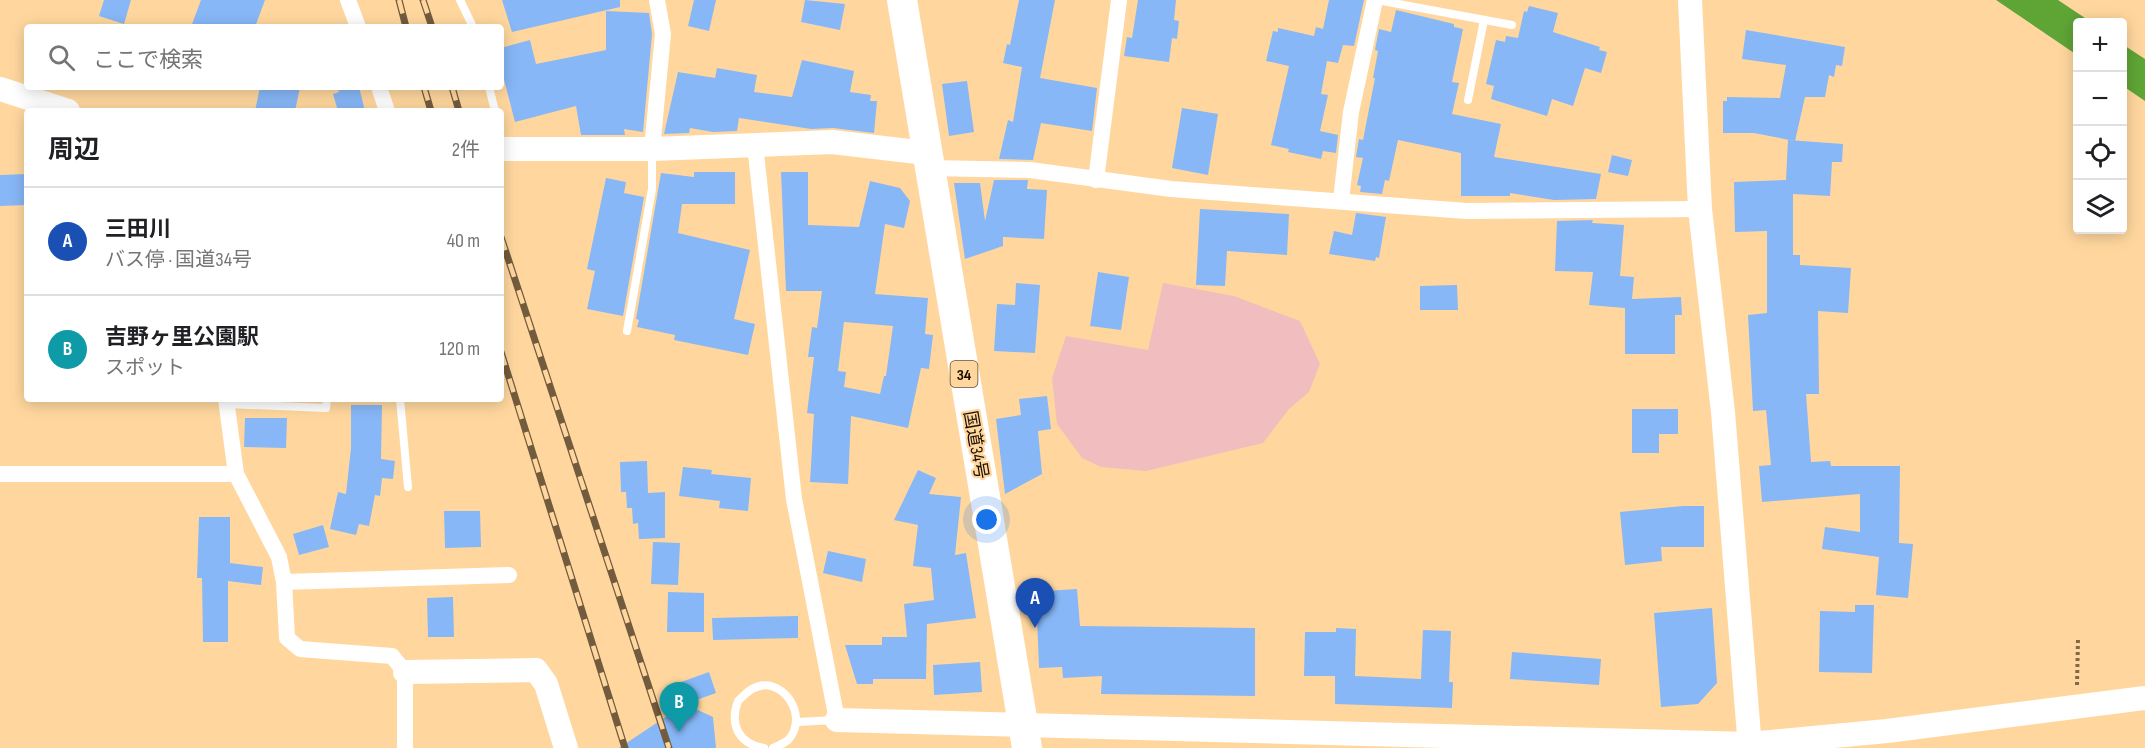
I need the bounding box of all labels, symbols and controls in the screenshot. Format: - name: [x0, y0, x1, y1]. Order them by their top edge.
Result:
- map controls: [2073, 18, 2127, 234]
- button: +: [2073, 18, 2127, 72]
- search box: [24, 24, 504, 90]
- icon: search: [45, 41, 78, 74]
- text: ここで検索: [93, 47, 203, 74]
- button: −: [2073, 72, 2127, 126]
- button: locate: [2073, 126, 2127, 180]
- text: 周辺: [48, 135, 100, 166]
- text: 2件: [452, 138, 480, 162]
- button: layers: [2073, 180, 2127, 234]
- text: 三田川: [105, 216, 171, 243]
- text: A: [63, 229, 72, 253]
- text: 40 m: [447, 229, 480, 253]
- text: バス停 · 国道34号: [105, 248, 252, 272]
- text: 吉野ヶ里公園駅: [105, 324, 259, 351]
- text: B: [63, 337, 72, 361]
- text: 120 m: [440, 337, 480, 361]
- text: スポット: [105, 356, 185, 380]
- road number: 34: [950, 361, 978, 387]
- street label: 国道34号: [959, 409, 992, 481]
- your location: [972, 505, 1001, 534]
- pin: A: [1016, 578, 1054, 628]
- pin: B: [660, 682, 698, 732]

